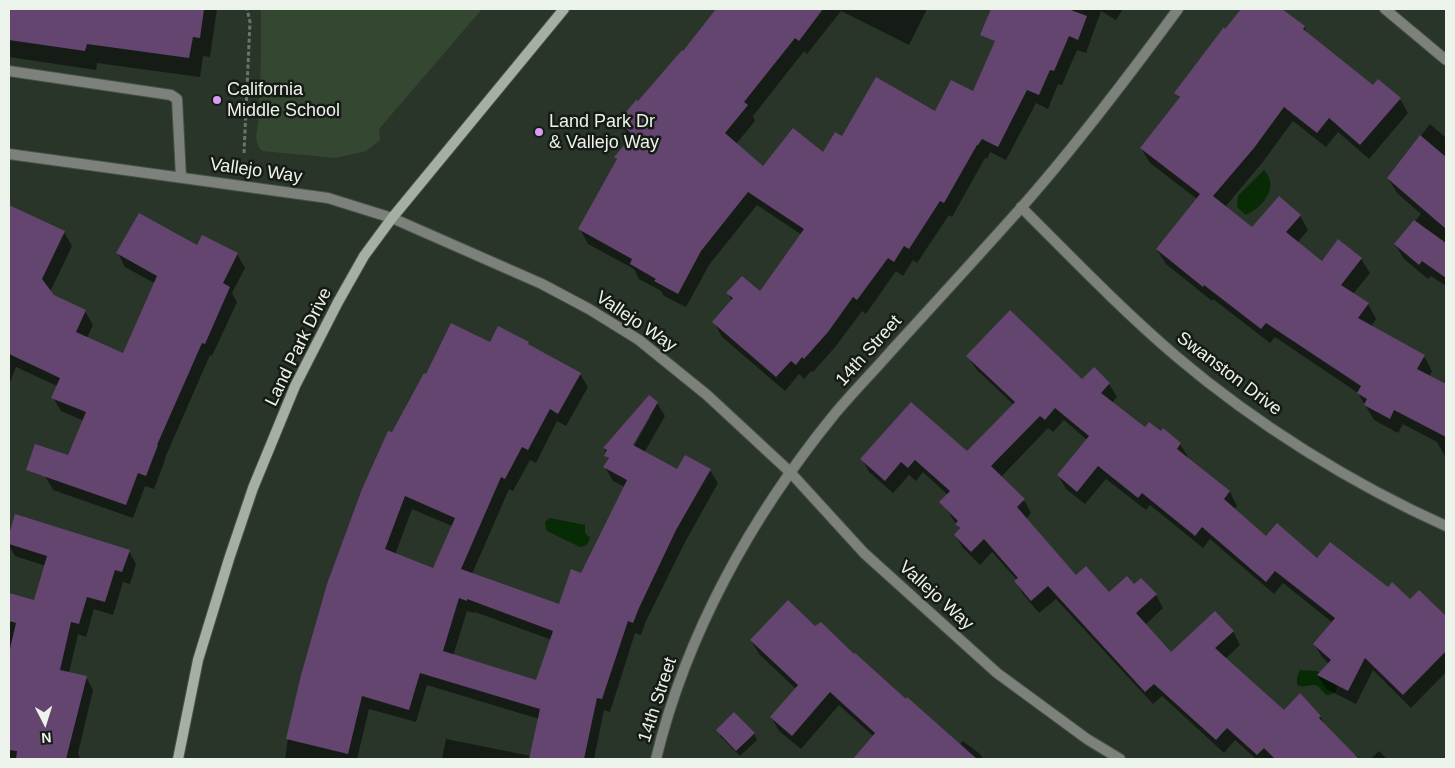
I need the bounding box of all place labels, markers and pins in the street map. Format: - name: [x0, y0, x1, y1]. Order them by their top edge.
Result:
- place label: California Middle School: [227, 79, 340, 122]
- marker: California Middle School: [211, 94, 223, 106]
- place label: Land Park Dr & Vallejo Way: [549, 111, 659, 154]
- marker: Land Park Dr & Vallejo Way: [533, 126, 545, 138]

